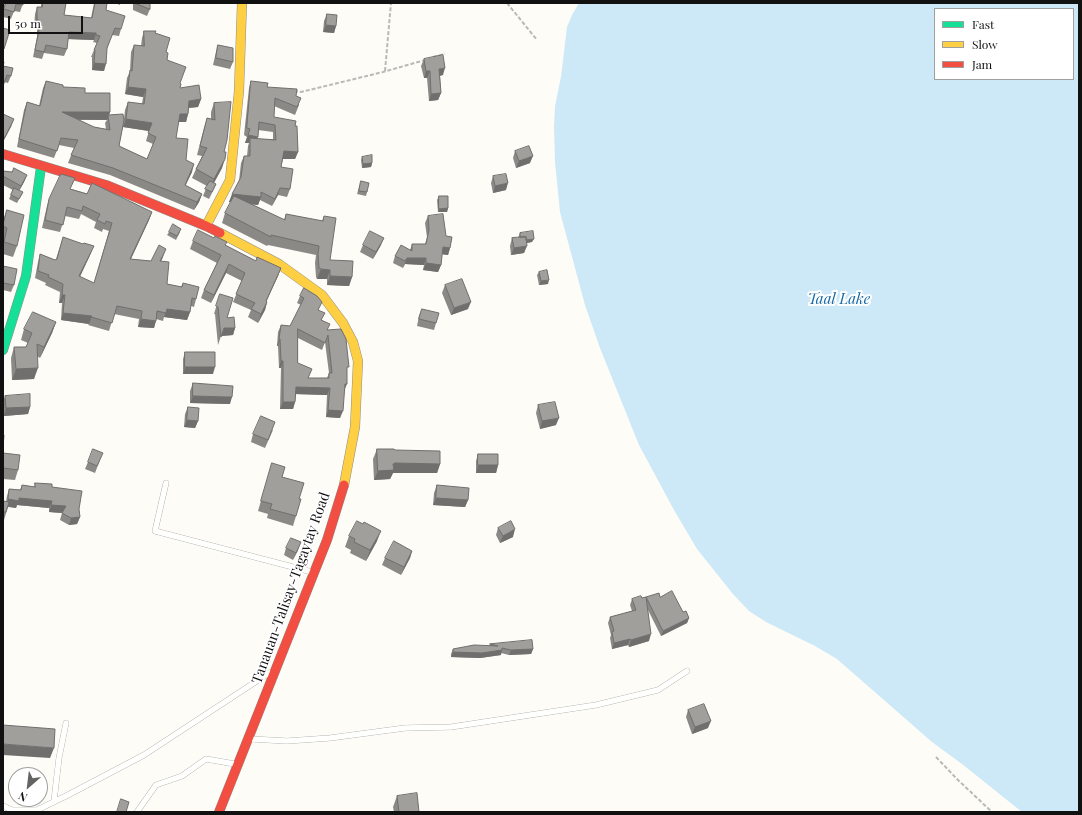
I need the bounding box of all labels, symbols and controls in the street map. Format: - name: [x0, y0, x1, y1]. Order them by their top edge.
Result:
- scale bar: [10, 8, 85, 34]
- legend: [934, 8, 1074, 80]
- text: 50 m: [15, 15, 41, 31]
- text: Fast: [972, 16, 994, 32]
- text: Slow: [972, 36, 998, 52]
- text: Jam: [972, 56, 992, 72]
- water label: Taal Lake: [808, 290, 870, 308]
- street label: Tanauan-Talisay-Tagaytay Road: [248, 490, 334, 686]
- north arrow: [8, 767, 48, 807]
- text: N: [16, 789, 30, 806]

